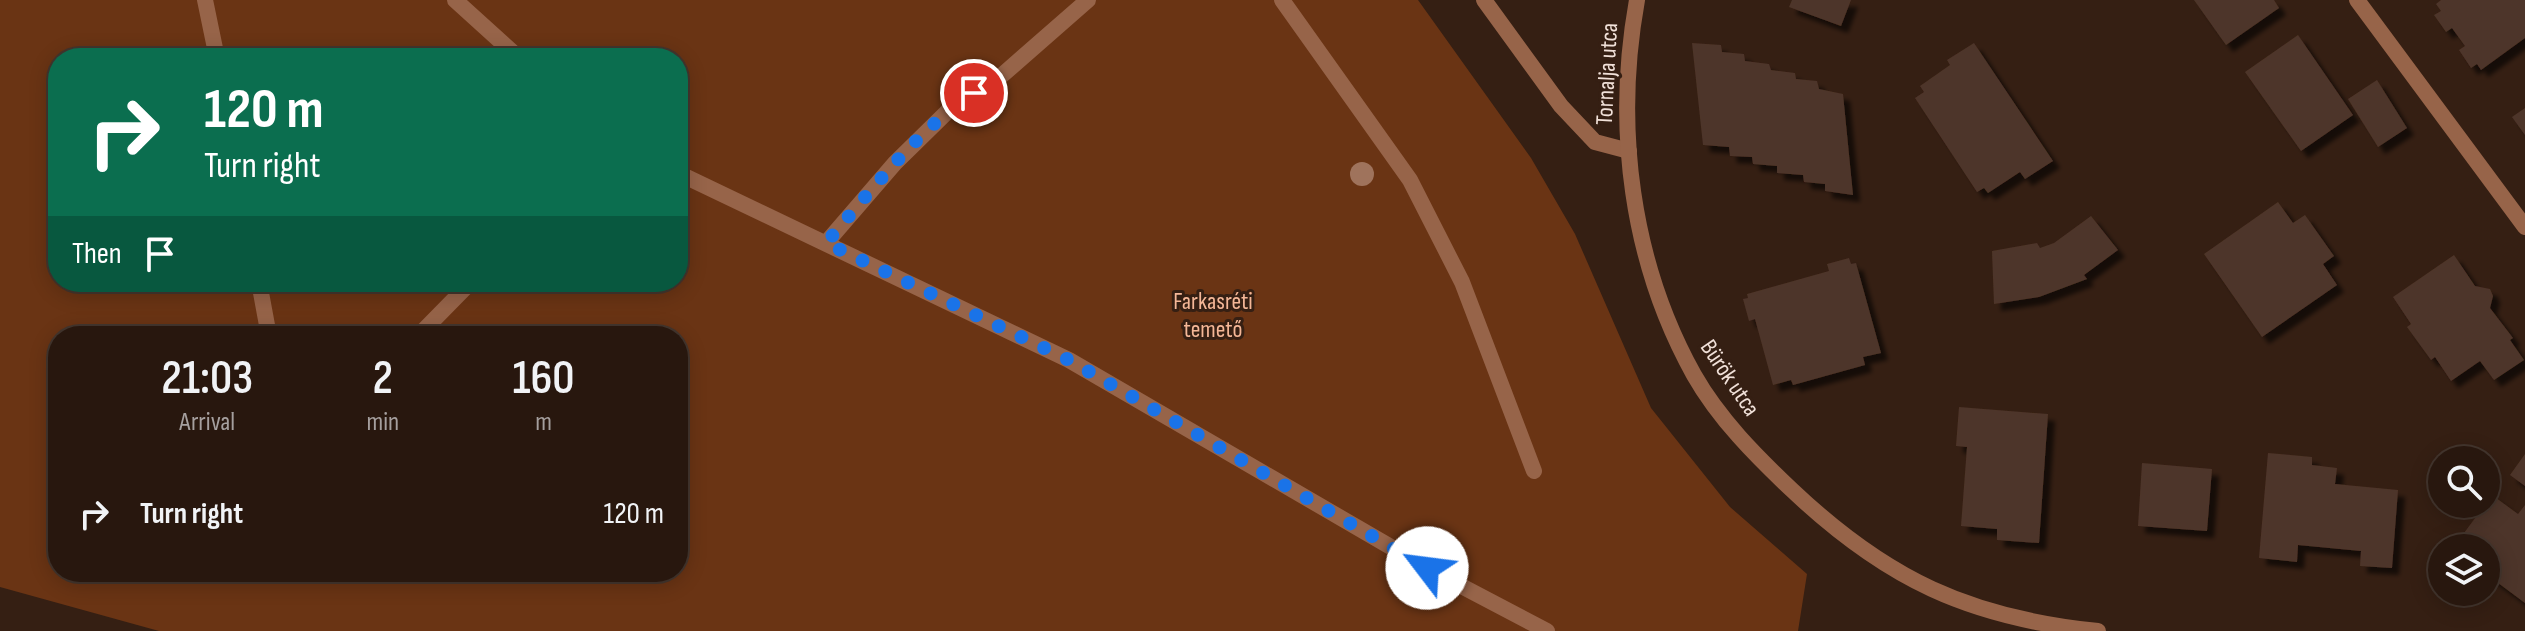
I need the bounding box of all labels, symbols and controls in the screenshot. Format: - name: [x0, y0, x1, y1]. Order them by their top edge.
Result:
- street label: Tornalja utca: [1590, 22, 1624, 126]
- pin: [940, 59, 1008, 127]
- icon: arrive: [952, 71, 996, 115]
- text: 120 m: [204, 77, 324, 144]
- icon: right: [72, 80, 176, 184]
- text: Turn right: [204, 145, 321, 188]
- icon: arrive: [138, 232, 182, 276]
- text: Then: [72, 236, 122, 272]
- park label: Farkasréti temető: [1173, 287, 1253, 344]
- street label: Bürök utca: [1694, 334, 1766, 422]
- text: 21:03: [161, 350, 253, 407]
- text: 2: [373, 350, 393, 407]
- text: 160: [512, 350, 575, 407]
- text: Arrival: [179, 407, 235, 438]
- text: min: [366, 407, 399, 438]
- text: m: [535, 407, 552, 438]
- map controls: [2428, 446, 2500, 606]
- button: search: [2428, 446, 2500, 518]
- icon: right: [72, 492, 116, 536]
- text: Turn right: [140, 496, 243, 532]
- text: 120 m: [603, 496, 664, 532]
- position arrow: [1385, 526, 1469, 610]
- button: layers: [2428, 534, 2500, 606]

